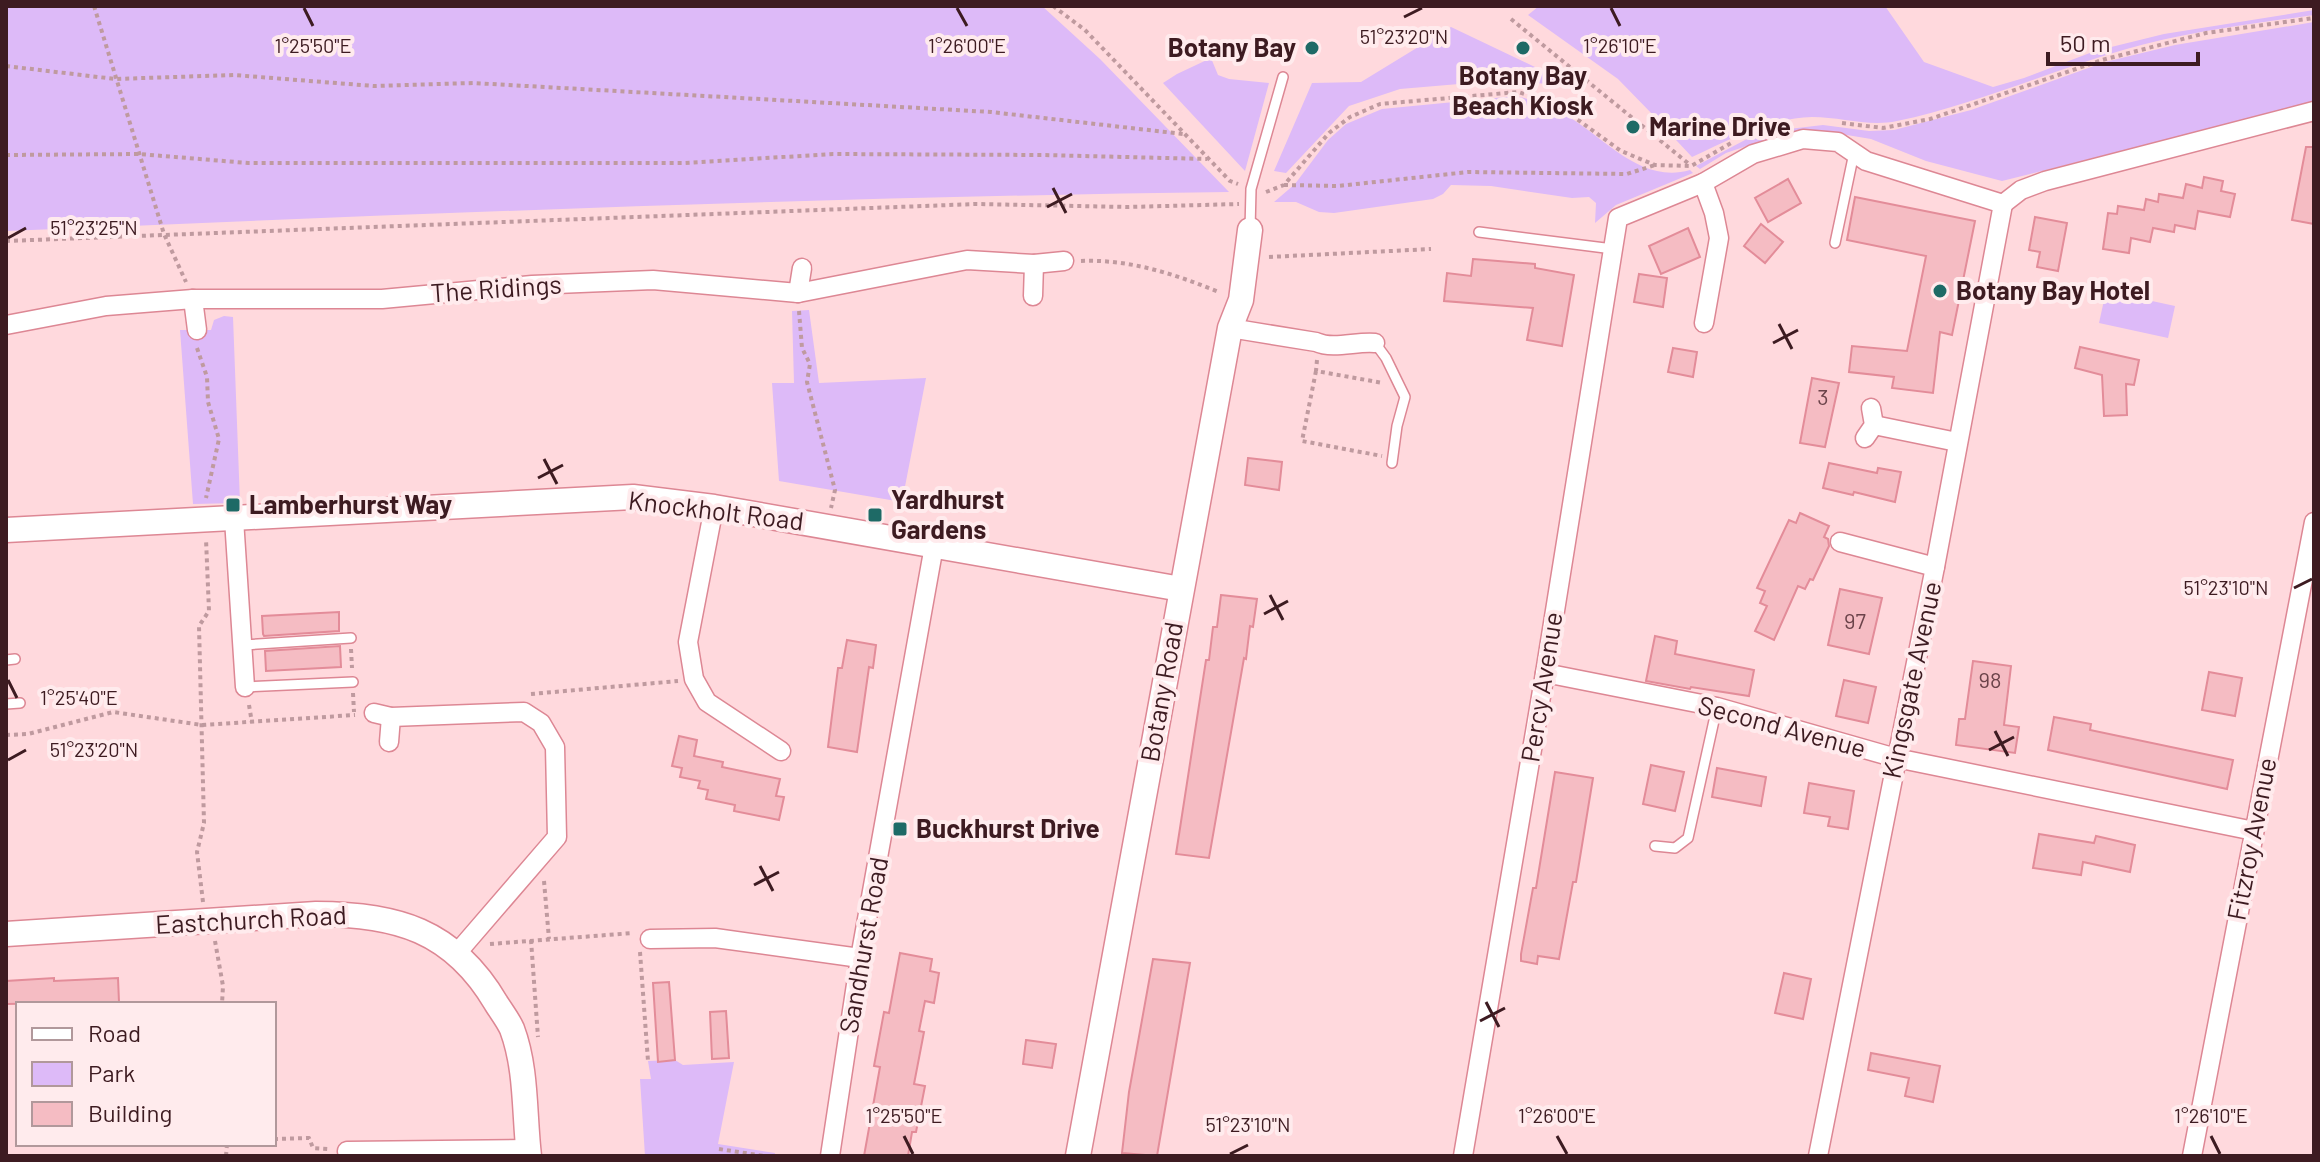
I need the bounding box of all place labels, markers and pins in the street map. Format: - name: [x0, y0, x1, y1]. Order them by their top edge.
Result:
- place label: Botany Bay: [1168, 31, 1296, 62]
- marker: Botany Bay: [1303, 39, 1321, 57]
- marker: Botany Bay Beach Kiosk: [1514, 39, 1532, 57]
- place label: Botany Bay Beach Kiosk: [1452, 59, 1594, 120]
- place label: Marine Drive: [1649, 110, 1791, 141]
- marker: Marine Drive: [1624, 118, 1642, 136]
- place label: Botany Bay Hotel: [1956, 274, 2150, 305]
- marker: Botany Bay Hotel: [1931, 282, 1949, 300]
- place label: Yardhurst Gardens: [891, 483, 1005, 544]
- place label: Lamberhurst Way: [249, 488, 452, 519]
- marker: Lamberhurst Way: [224, 496, 242, 514]
- marker: Yardhurst Gardens: [866, 506, 884, 524]
- place label: Buckhurst Drive: [916, 812, 1100, 843]
- marker: Buckhurst Drive: [891, 820, 909, 838]

